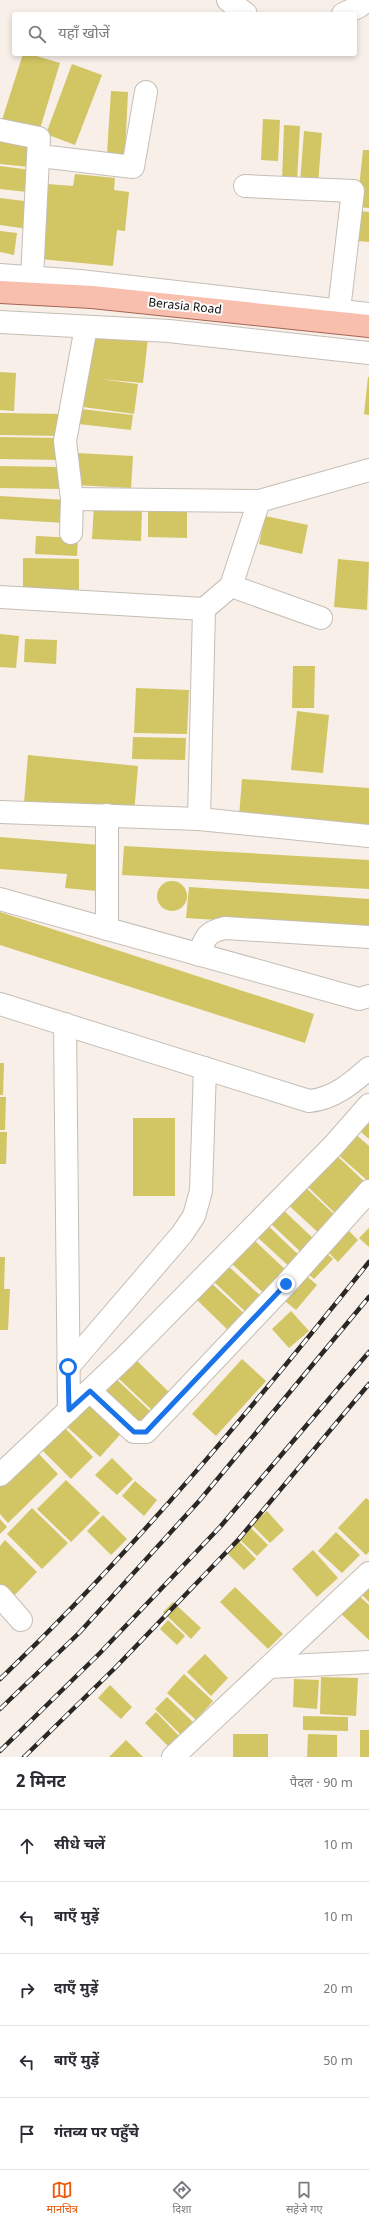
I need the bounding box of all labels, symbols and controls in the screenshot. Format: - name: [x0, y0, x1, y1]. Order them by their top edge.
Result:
- search box: [12, 12, 357, 56]
- icon: search: [26, 23, 48, 45]
- text: यहाँ खोजें: [58, 25, 110, 44]
- street label: Berasia Road: [148, 295, 222, 319]
- route end: [277, 1275, 295, 1293]
- route start: [59, 1358, 77, 1376]
- text: 2 मिनट: [16, 1772, 66, 1794]
- text: पैदल · 90 m: [290, 1775, 353, 1792]
- icon: ahead: [16, 1835, 38, 1857]
- text: सीधे चलें: [54, 1836, 105, 1855]
- text: 10 m: [323, 1837, 353, 1854]
- icon: left: [16, 1907, 38, 1929]
- text: बाएँ मुड़ें: [54, 1908, 99, 1927]
- text: 10 m: [323, 1909, 353, 1926]
- icon: right: [16, 1979, 38, 2001]
- text: दाएँ मुड़ें: [54, 1980, 98, 1999]
- text: 20 m: [323, 1981, 353, 1998]
- icon: left: [16, 2051, 38, 2073]
- text: बाएँ मुड़ें: [54, 2052, 99, 2071]
- text: 50 m: [323, 2053, 353, 2070]
- icon: arrive: [16, 2123, 38, 2145]
- text: गंतव्य पर पहुँचे: [54, 2124, 139, 2143]
- tab: मानचित्र: [46, 2179, 78, 2217]
- tab: दिशा: [171, 2179, 193, 2217]
- tab: सहेजे गए: [286, 2179, 322, 2217]

